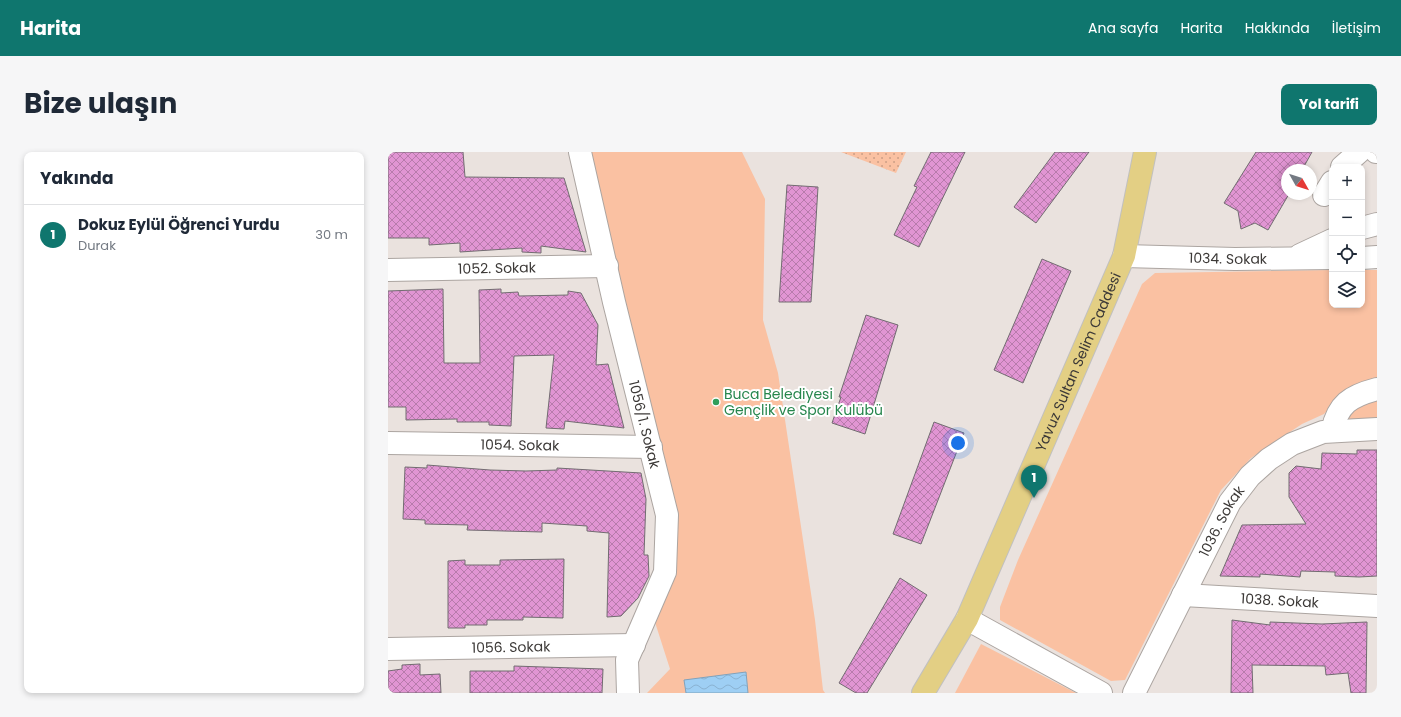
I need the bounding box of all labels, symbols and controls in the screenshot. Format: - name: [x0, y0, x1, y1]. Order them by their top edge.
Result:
- text: Harita: [20, 15, 81, 42]
- text: Ana sayfa: [1088, 18, 1158, 38]
- text: Harita: [1180, 18, 1223, 38]
- text: Hakkında: [1245, 18, 1310, 38]
- text: İletişim: [1332, 18, 1381, 38]
- text: Bize ulaşın: [24, 84, 177, 123]
- button: Yol tarifi: [1281, 84, 1377, 125]
- north arrow: [1281, 164, 1317, 200]
- map controls: [1329, 164, 1365, 308]
- button: +: [1329, 164, 1365, 200]
- text: Yakında: [40, 166, 113, 190]
- button: −: [1329, 200, 1365, 236]
- text: Dokuz Eylül Öğrenci Yurdu: [78, 214, 280, 235]
- text: 1: [51, 225, 55, 244]
- text: 30 m: [315, 225, 348, 244]
- text: Durak: [78, 236, 116, 255]
- button: locate: [1329, 236, 1365, 272]
- street label: 1034. Sokak: [1189, 248, 1268, 269]
- street label: 1052. Sokak: [458, 257, 537, 279]
- street label: Yavuz Sultan Selim Caddesi: [1031, 269, 1126, 455]
- button: layers: [1329, 272, 1365, 308]
- street label: 1056/1. Sokak: [624, 378, 665, 471]
- place label: Buca Belediyesi Gençlik ve Spor Kulübü: [724, 384, 883, 420]
- marker: Buca Belediyesi Gençlik ve Spor Kulübü: [711, 397, 721, 407]
- your location: [948, 433, 968, 453]
- street label: 1054. Sokak: [480, 434, 560, 456]
- pin: 1: [1021, 465, 1047, 498]
- street label: 1036. Sokak: [1194, 481, 1250, 560]
- street label: 1038. Sokak: [1240, 588, 1320, 613]
- street label: 1056. Sokak: [471, 636, 551, 658]

